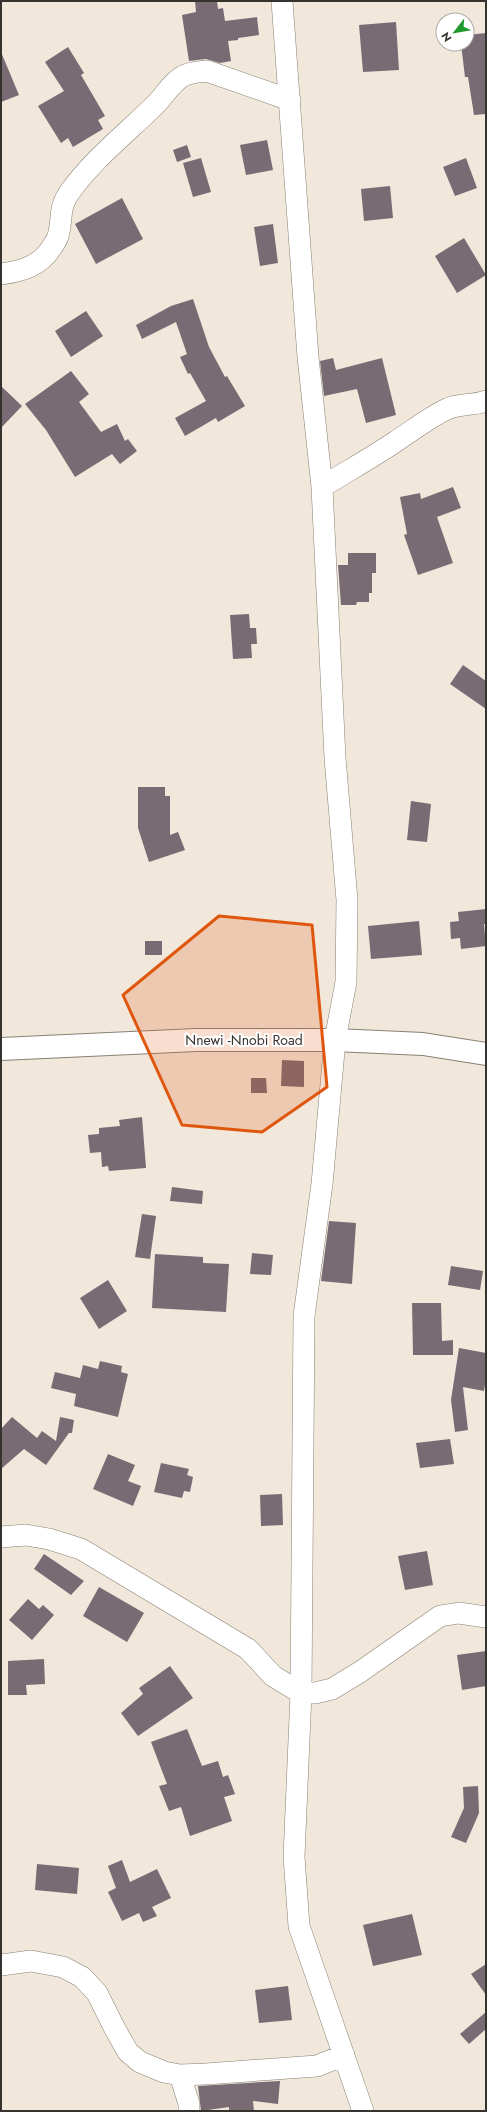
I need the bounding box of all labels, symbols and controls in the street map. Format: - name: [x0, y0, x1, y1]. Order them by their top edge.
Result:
- north arrow: [435, 12, 475, 52]
- text: N: [437, 29, 456, 45]
- street label: Nnewi -Nnobi Road: [185, 1030, 303, 1050]

